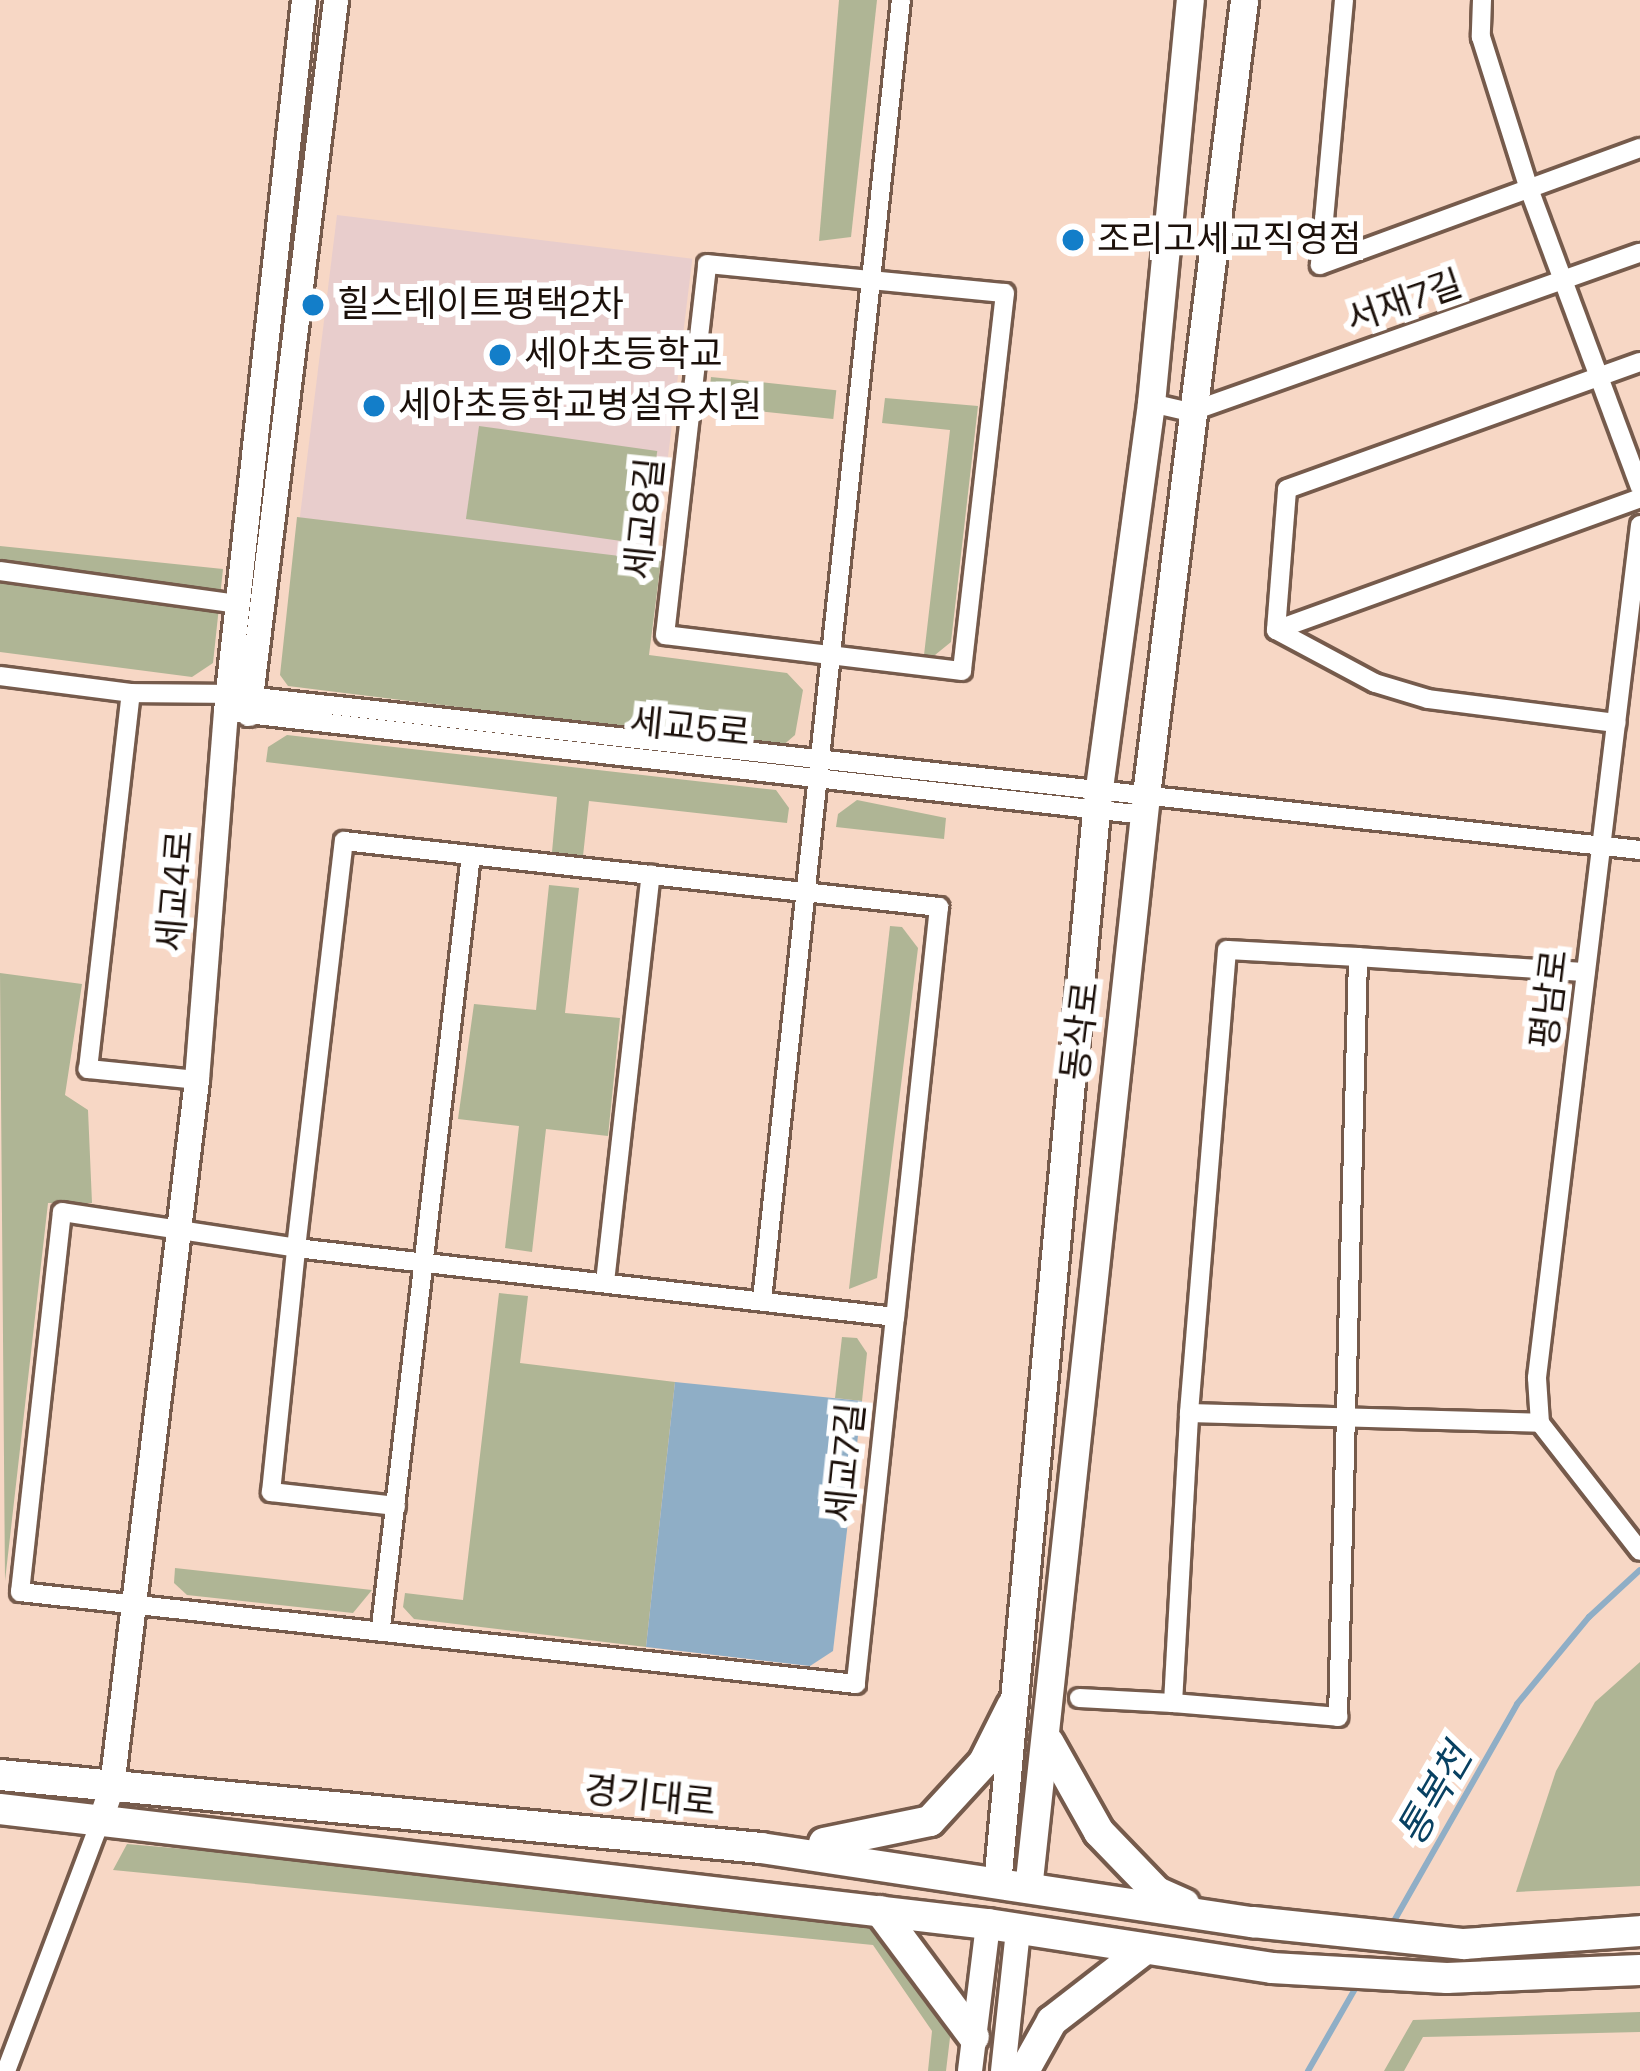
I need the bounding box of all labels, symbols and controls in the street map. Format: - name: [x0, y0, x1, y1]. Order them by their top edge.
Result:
- place label: 조리고세교직영점: [1097, 218, 1362, 262]
- marker: 조리고세교직영점: [1060, 227, 1086, 253]
- street label: 서재7길: [1340, 262, 1468, 342]
- place label: 힐스테이트평택2차: [337, 283, 624, 327]
- marker: 힐스테이트평택2차: [300, 292, 326, 318]
- place label: 세아초등학교: [524, 333, 723, 377]
- marker: 세아초등학교: [487, 342, 513, 368]
- place label: 세아초등학교병설유치원: [398, 384, 762, 428]
- marker: 세아초등학교병설유치원: [361, 393, 387, 419]
- street label: 세교8길: [617, 456, 673, 582]
- street label: 세교5로: [628, 700, 752, 756]
- street label: 세교4로: [149, 828, 203, 954]
- street label: 평남로: [1523, 947, 1577, 1051]
- street label: 동삭로: [1054, 979, 1108, 1083]
- street label: 세교7길: [818, 1401, 874, 1525]
- water label: 통복천: [1388, 1737, 1482, 1853]
- street label: 경기대로: [582, 1769, 718, 1825]

